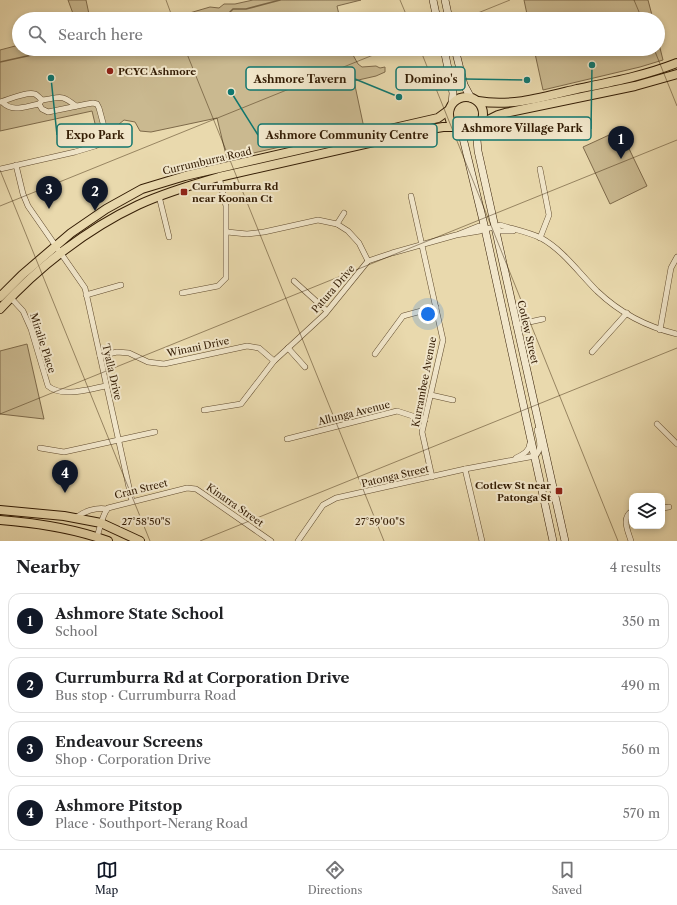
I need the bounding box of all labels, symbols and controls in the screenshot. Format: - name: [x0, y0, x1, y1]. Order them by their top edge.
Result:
- search box: [12, 12, 665, 56]
- icon: search: [26, 23, 48, 45]
- text: Search here: [58, 25, 143, 44]
- place label: PCYC Ashmore: [118, 65, 196, 78]
- marker: PCYC Ashmore: [105, 66, 115, 76]
- callout: Ashmore Tavern: [246, 67, 355, 90]
- callout: Domino's: [396, 67, 465, 90]
- text: Ashmore Tavern: [252, 72, 347, 86]
- text: Domino's: [404, 72, 458, 86]
- callout: Ashmore Village Park: [453, 117, 591, 140]
- text: Ashmore Village Park: [460, 121, 584, 135]
- callout: Expo Park: [57, 124, 132, 147]
- callout: Ashmore Community Centre: [258, 124, 437, 147]
- pin: 1: [608, 126, 634, 159]
- text: Expo Park: [66, 128, 125, 142]
- text: Ashmore Community Centre: [265, 128, 429, 142]
- street label: Currumburra Road: [161, 144, 253, 178]
- pin: 3: [36, 176, 62, 209]
- pin: 2: [82, 178, 108, 211]
- place label: Currumburra Rd near Koonan Ct: [192, 180, 279, 205]
- marker: Currumburra Rd near Koonan Ct: [179, 187, 189, 197]
- street label: Patura Drive: [309, 262, 358, 316]
- street label: Cotlew Street: [514, 299, 542, 365]
- your location: [418, 304, 438, 324]
- street label: Miralie Place: [27, 311, 59, 375]
- street label: Winani Drive: [165, 334, 231, 360]
- street label: Kurrambee Avenue: [409, 335, 439, 428]
- street label: Tyalla Drive: [99, 343, 125, 402]
- street label: Allunga Avenue: [316, 398, 392, 428]
- pin: 4: [52, 460, 78, 493]
- street label: Patonga Street: [360, 462, 431, 490]
- street label: Cran Street: [113, 476, 169, 502]
- place label: Cotlew St near Patonga St: [475, 479, 551, 504]
- street label: Kinarra Street: [204, 480, 267, 530]
- marker: Cotlew St near Patonga St: [554, 486, 564, 496]
- map controls: [629, 493, 665, 529]
- button: layers: [629, 493, 665, 529]
- text: 27°58'50"S: [122, 515, 170, 528]
- text: 27°59'00"S: [355, 515, 405, 528]
- text: Nearby: [16, 557, 80, 577]
- text: 4 results: [610, 559, 661, 575]
- text: Ashmore State School: [55, 604, 224, 623]
- text: 1: [27, 613, 33, 629]
- text: 350 m: [622, 613, 660, 629]
- text: School: [55, 623, 98, 639]
- text: Currumburra Rd at Corporation Drive: [55, 668, 350, 687]
- text: 2: [26, 677, 34, 693]
- text: 490 m: [621, 677, 660, 693]
- text: Bus stop · Currumburra Road: [55, 687, 236, 703]
- text: Endeavour Screens: [55, 732, 203, 751]
- text: 3: [26, 741, 34, 757]
- text: 560 m: [622, 741, 660, 757]
- text: Shop · Corporation Drive: [55, 751, 211, 767]
- text: Ashmore Pitstop: [55, 796, 182, 815]
- text: 4: [26, 805, 34, 821]
- text: 570 m: [623, 805, 660, 821]
- text: Place · Southport-Nerang Road: [55, 815, 248, 831]
- tab: Map: [95, 859, 118, 897]
- tab: Directions: [308, 859, 362, 897]
- tab: Saved: [552, 859, 582, 897]

